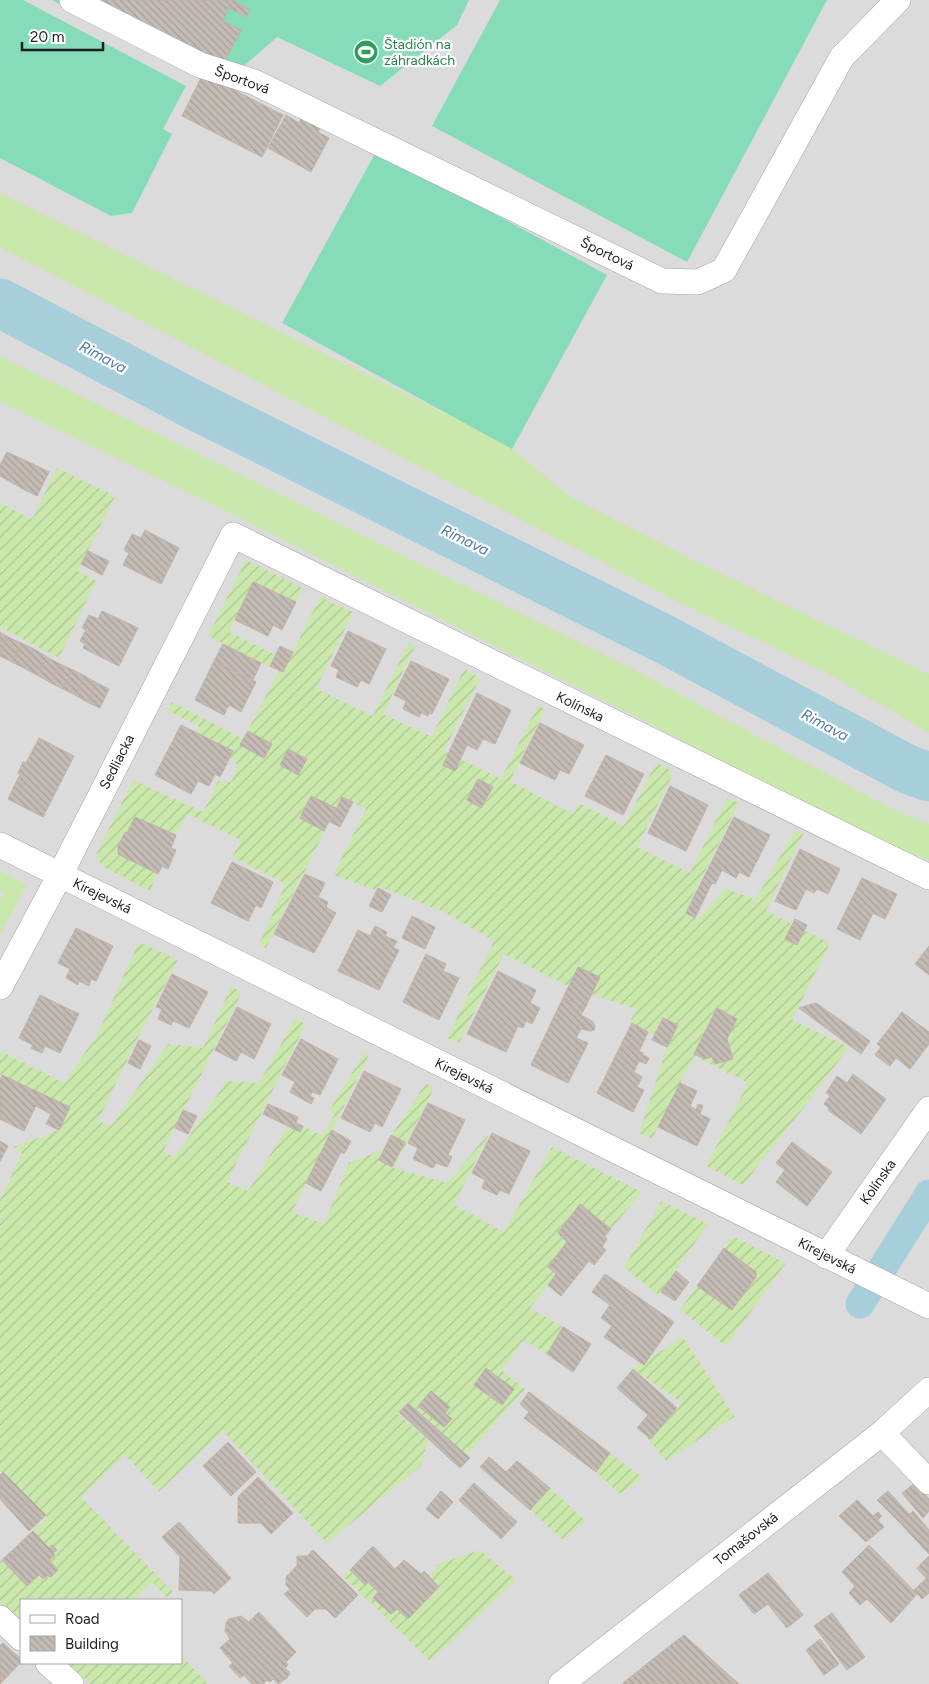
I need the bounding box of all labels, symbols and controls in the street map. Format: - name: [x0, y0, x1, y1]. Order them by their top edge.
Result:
- scale bar: [22, 20, 104, 52]
- text: 20 m: [30, 28, 64, 46]
- place label: Štadión na záhradkách: [384, 36, 455, 69]
- sports icon: Štadión na záhradkách: [353, 39, 379, 65]
- street label: Športová: [212, 62, 272, 98]
- street label: Športová: [578, 234, 636, 274]
- water label: Rimava: [76, 337, 130, 377]
- water label: Rimava: [438, 521, 492, 559]
- street label: Kolínska: [553, 688, 607, 726]
- water label: Rimava: [798, 705, 852, 745]
- street label: Sedliacka: [96, 732, 138, 792]
- street label: Kirejevská: [70, 875, 134, 917]
- street label: Kirejevská: [432, 1055, 496, 1097]
- street label: Kolínska: [856, 1156, 900, 1208]
- street label: Kirejevská: [795, 1234, 859, 1278]
- street label: Tomašovská: [711, 1509, 781, 1569]
- legend: [20, 1599, 182, 1664]
- text: Road: [65, 1610, 100, 1628]
- text: Building: [65, 1635, 119, 1653]

